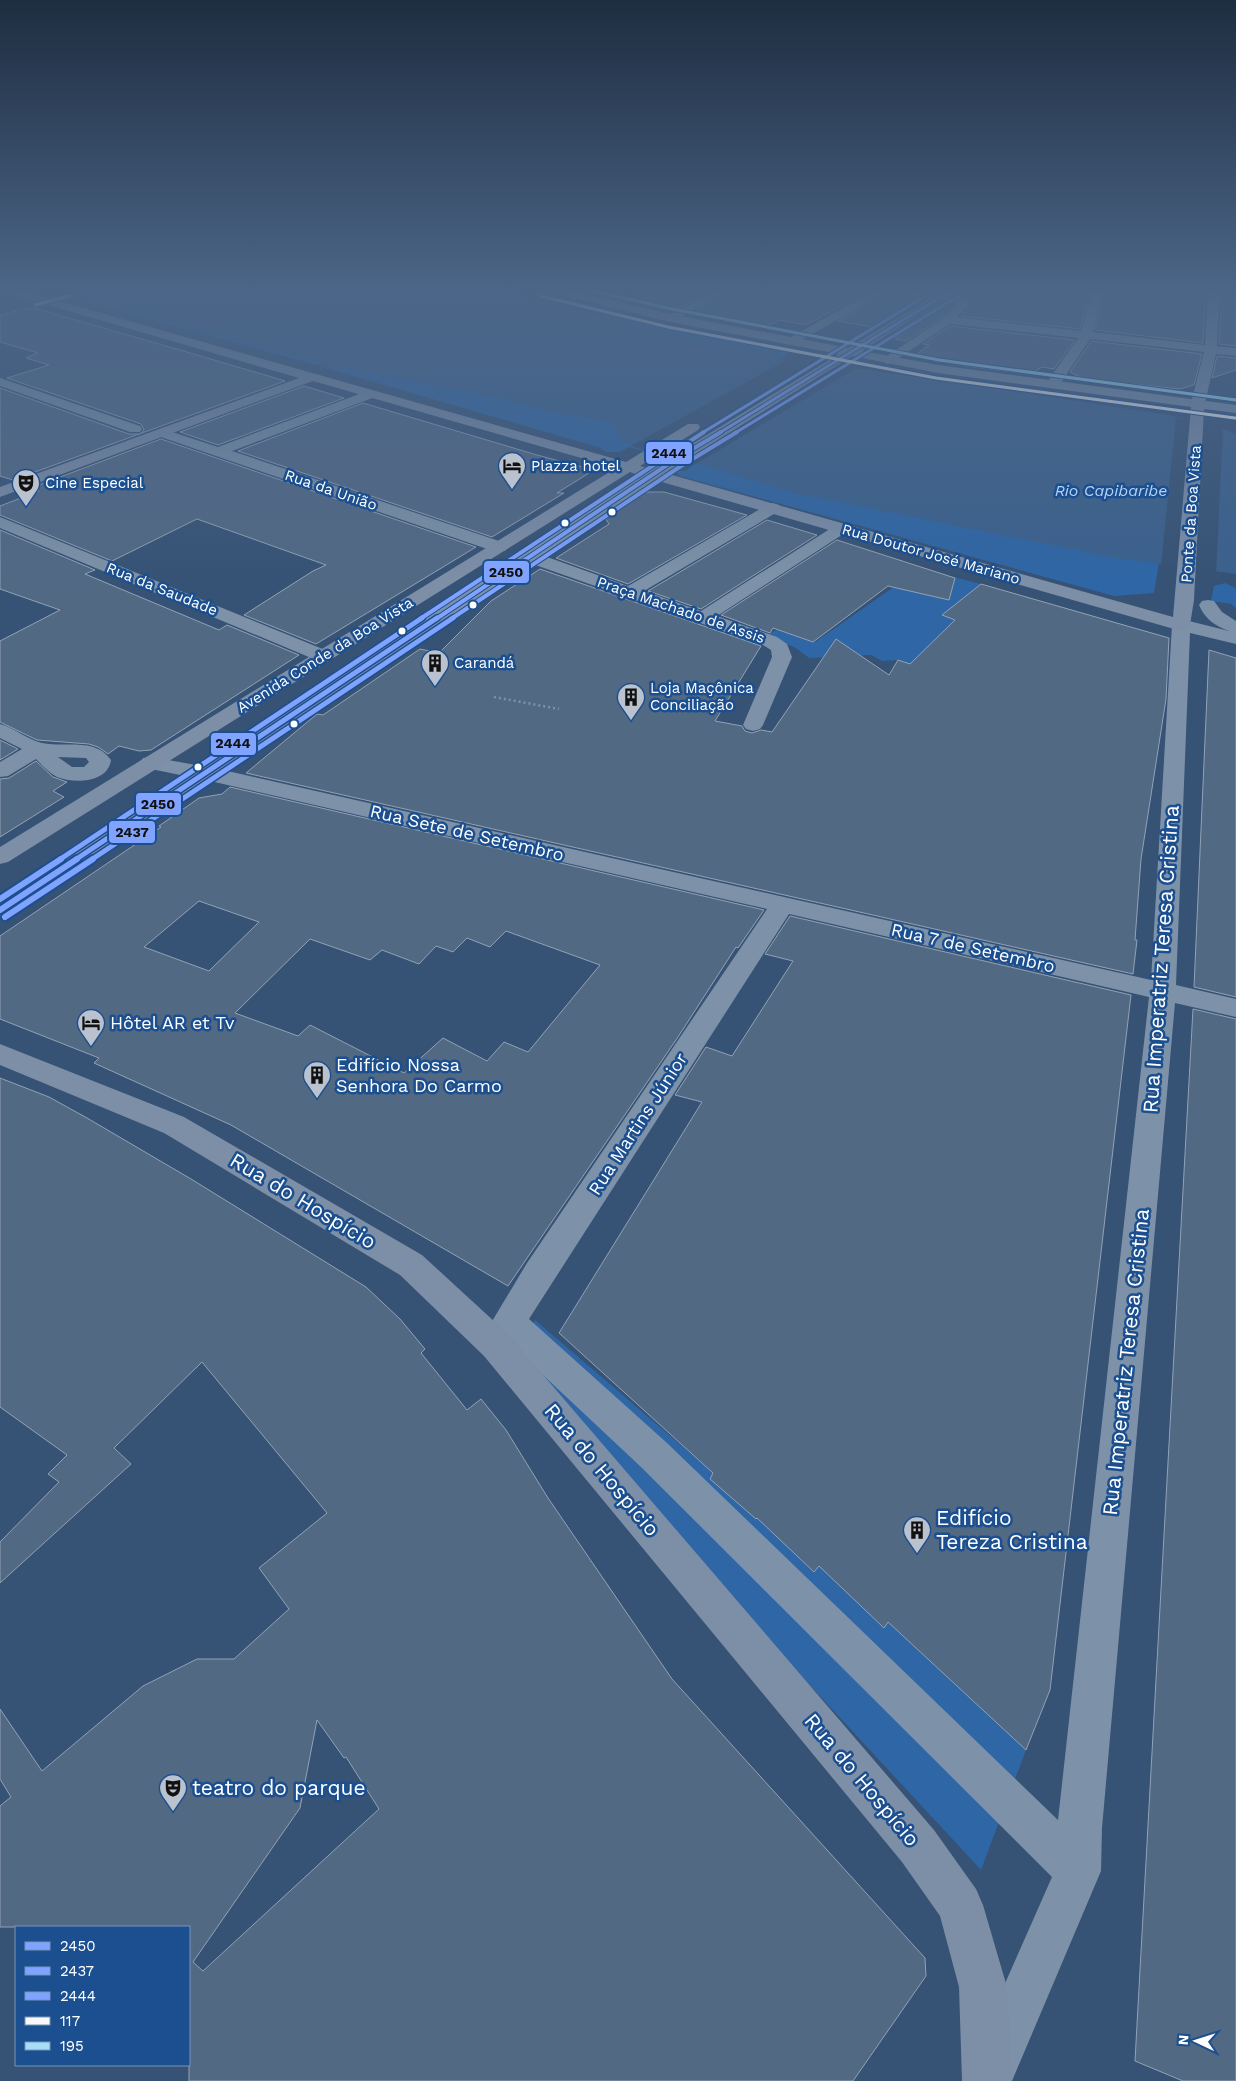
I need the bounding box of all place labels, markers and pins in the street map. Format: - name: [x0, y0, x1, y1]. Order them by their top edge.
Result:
- hotel icon: Plazza hotel: [497, 451, 527, 490]
- place label: Plazza hotel: [531, 457, 621, 475]
- theatre icon: Cine Especial: [11, 468, 41, 507]
- place label: Cine Especial: [45, 474, 144, 492]
- unlabelled marker: [607, 507, 617, 517]
- unlabelled marker: [560, 518, 570, 528]
- unlabelled marker: [468, 600, 478, 610]
- unlabelled marker: [397, 626, 407, 636]
- building icon: Carandá: [420, 648, 450, 687]
- place label: Carandá: [454, 654, 515, 672]
- place label: Loja Maçônica Conciliação: [650, 679, 754, 714]
- building icon: Loja Maçônica Conciliação: [616, 682, 646, 721]
- unlabelled marker: [289, 719, 299, 729]
- unlabelled marker: [193, 762, 203, 772]
- hotel icon: Hôtel AR et Tv: [76, 1008, 106, 1047]
- place label: Hôtel AR et Tv: [110, 1012, 235, 1033]
- place label: Edifício Nossa Senhora Do Carmo: [336, 1054, 502, 1096]
- building icon: Edifício Nossa Senhora Do Carmo: [302, 1060, 332, 1099]
- place label: Edifício Tereza Cristina: [936, 1505, 1088, 1554]
- building icon: Edifício Tereza Cristina: [902, 1515, 932, 1554]
- theatre icon: teatro do parque: [158, 1773, 188, 1812]
- place label: teatro do parque: [192, 1775, 366, 1800]

